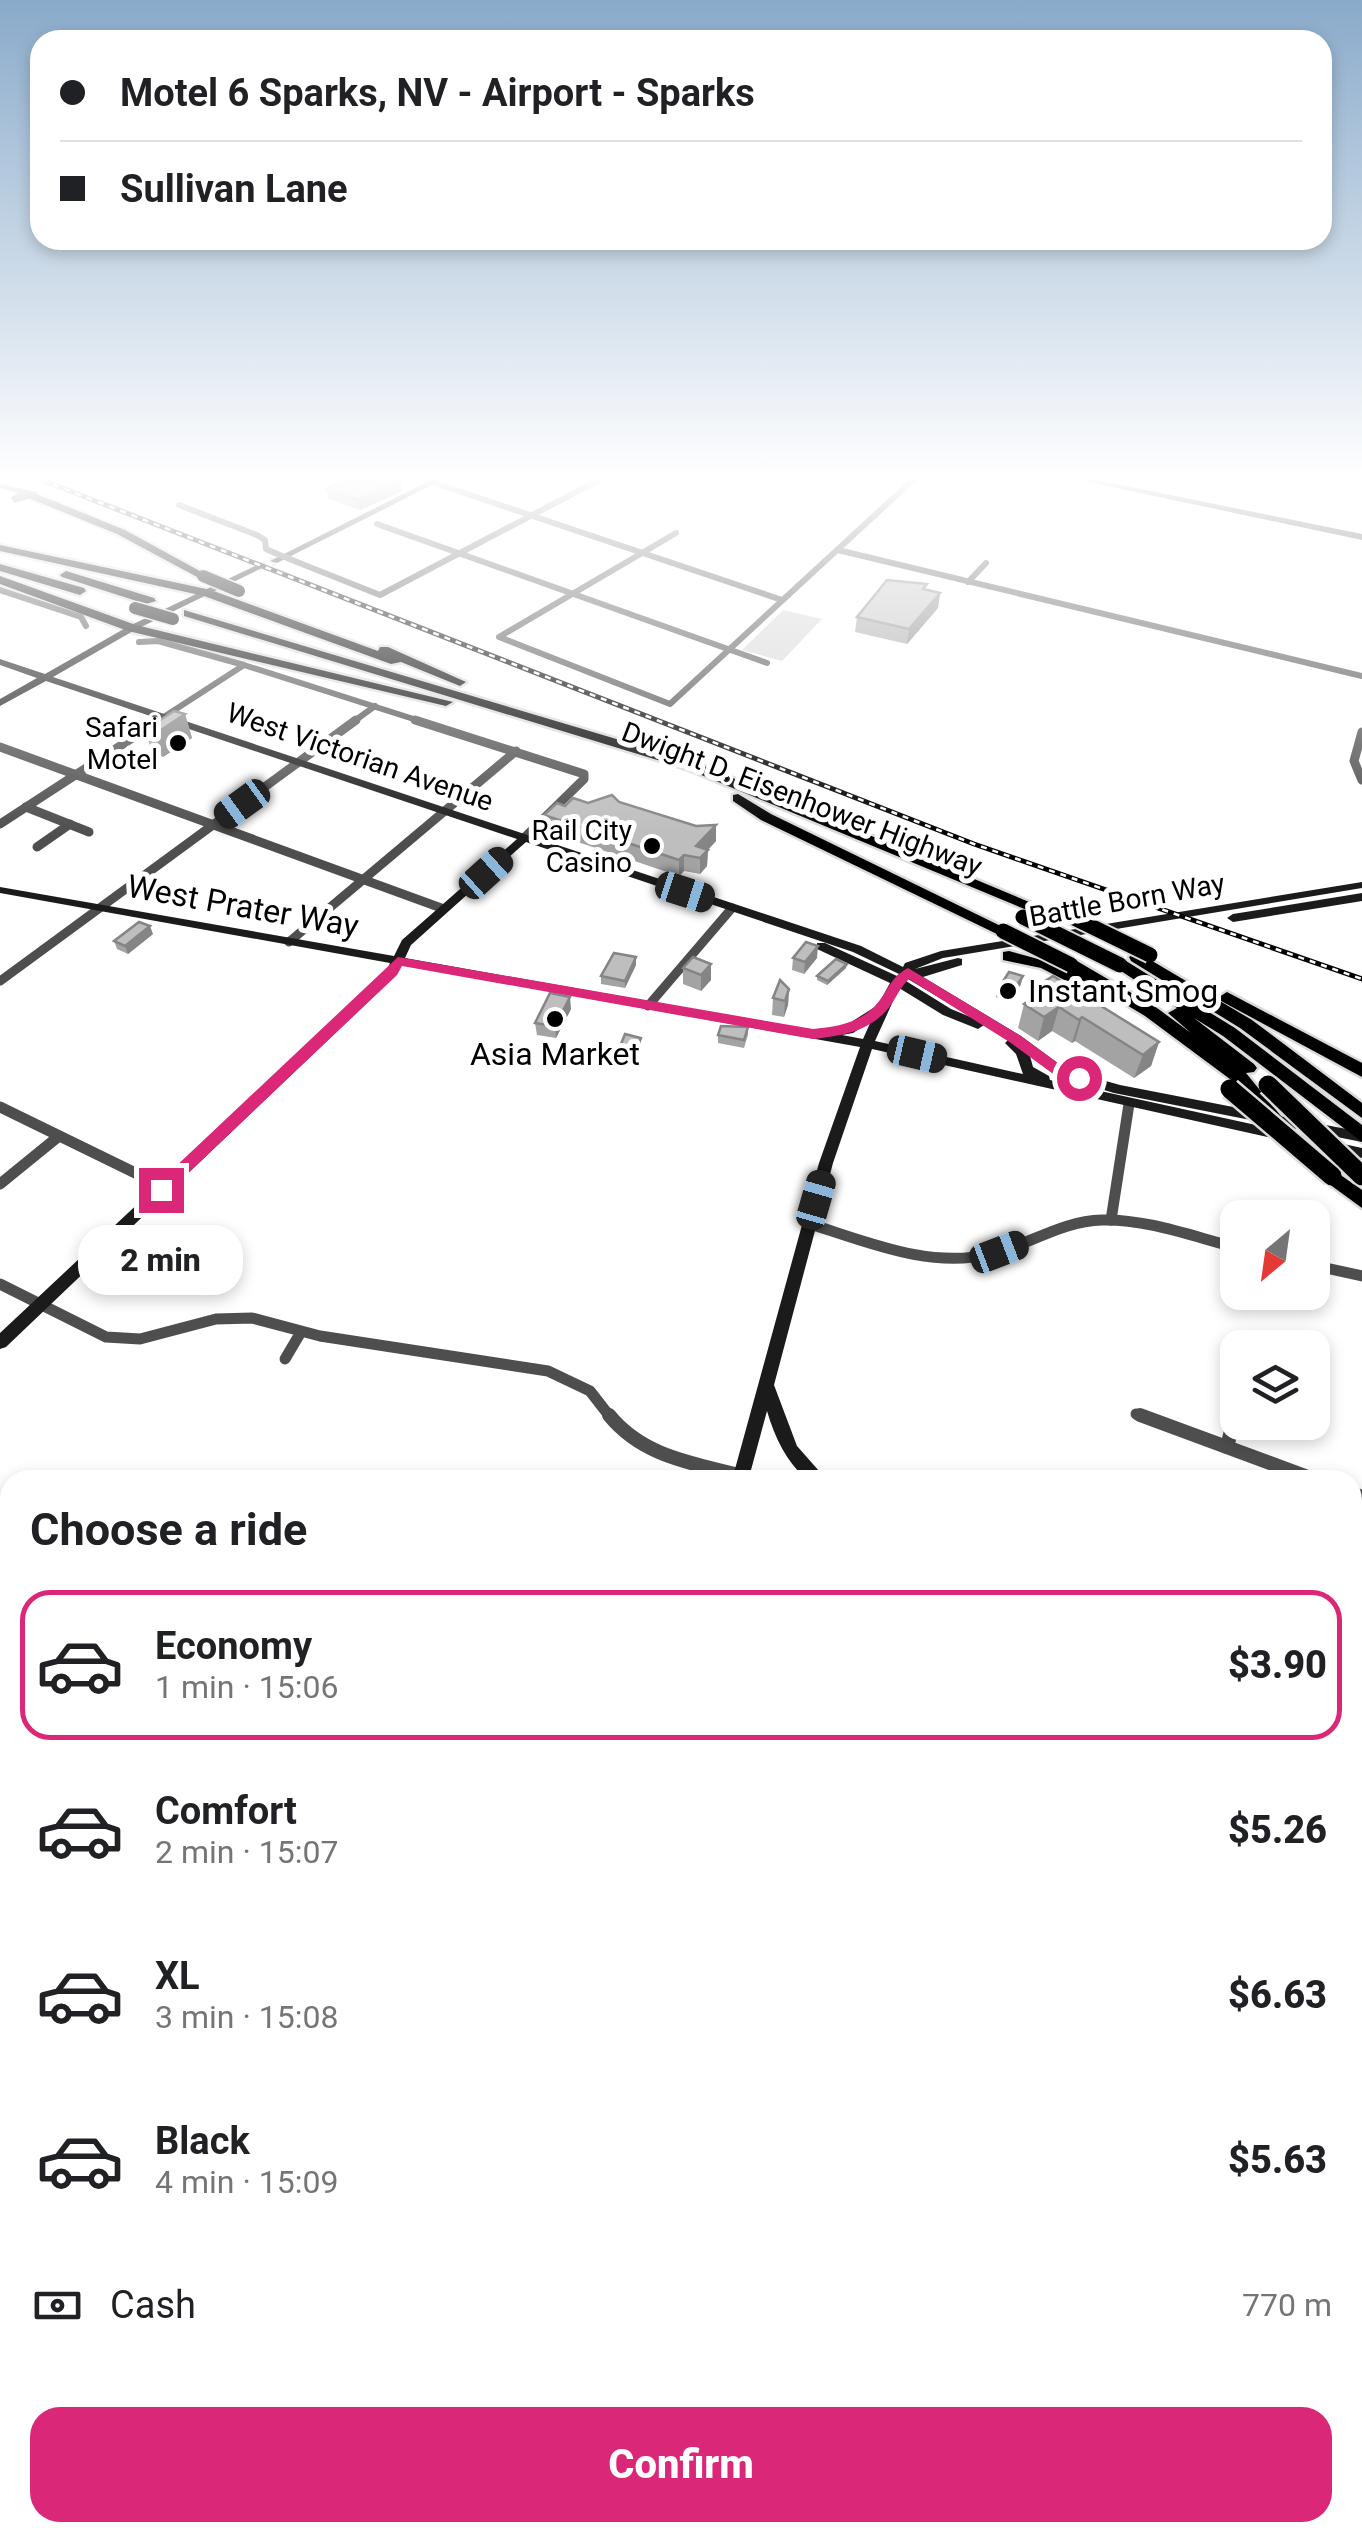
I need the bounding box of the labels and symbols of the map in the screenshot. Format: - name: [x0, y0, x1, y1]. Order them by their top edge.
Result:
- street label: West Victorian Avenue: [223, 696, 497, 818]
- place label: Safari Motel: [85, 711, 158, 776]
- street label: Dwight D. Eisenhower Highway: [617, 715, 987, 883]
- marker: Safari Motel: [167, 732, 189, 754]
- car: [209, 774, 275, 834]
- place label: Rail City Casino: [532, 814, 632, 879]
- marker: Rail City Casino: [641, 835, 663, 857]
- car: [454, 842, 518, 904]
- street label: West Prater Way: [124, 867, 362, 945]
- street label: Battle Born Way: [1027, 867, 1227, 933]
- car: [652, 868, 718, 916]
- place label: Instant Smog: [1028, 972, 1218, 1010]
- marker: Instant Smog: [997, 980, 1019, 1002]
- marker: Asia Market: [544, 1008, 566, 1030]
- car: [884, 1033, 950, 1075]
- place label: Asia Market: [470, 1035, 640, 1073]
- route start: [1057, 1056, 1102, 1101]
- car: [793, 1167, 839, 1233]
- route end: [139, 1168, 184, 1213]
- north arrow: [1220, 1200, 1330, 1310]
- callout: 2 min: [79, 1225, 244, 1295]
- car: [966, 1227, 1032, 1277]

